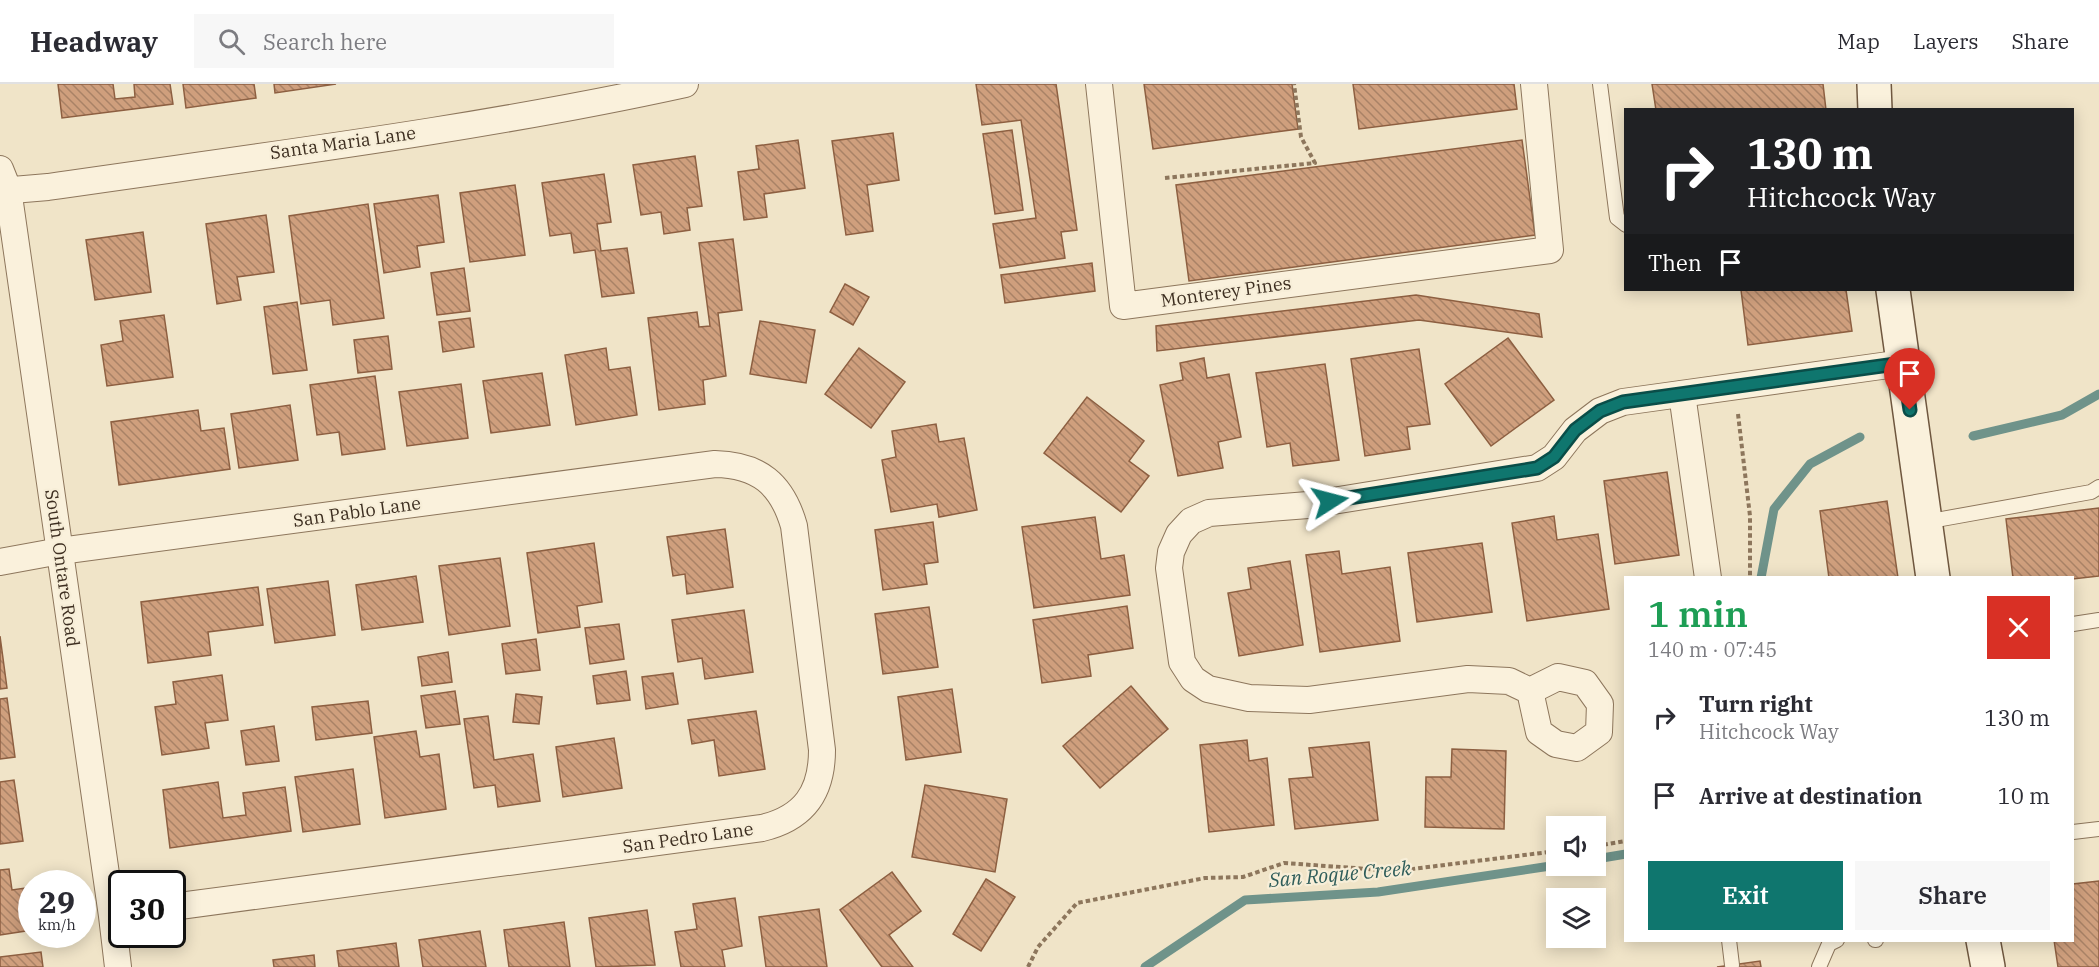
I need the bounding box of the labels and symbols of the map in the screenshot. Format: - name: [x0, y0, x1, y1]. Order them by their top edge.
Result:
- street label: Santa Maria Lane: [268, 121, 417, 164]
- street label: Monterey Pines: [1159, 271, 1293, 312]
- pin: [1884, 348, 1935, 410]
- position arrow: [1298, 469, 1362, 533]
- street label: South Ontare Road: [40, 488, 85, 648]
- street label: San Pablo Lane: [292, 491, 422, 532]
- street label: San Pedro Lane: [621, 817, 755, 858]
- water label: San Roque Creek: [1267, 854, 1413, 893]
- speed limit sign: 30: [108, 870, 186, 948]

